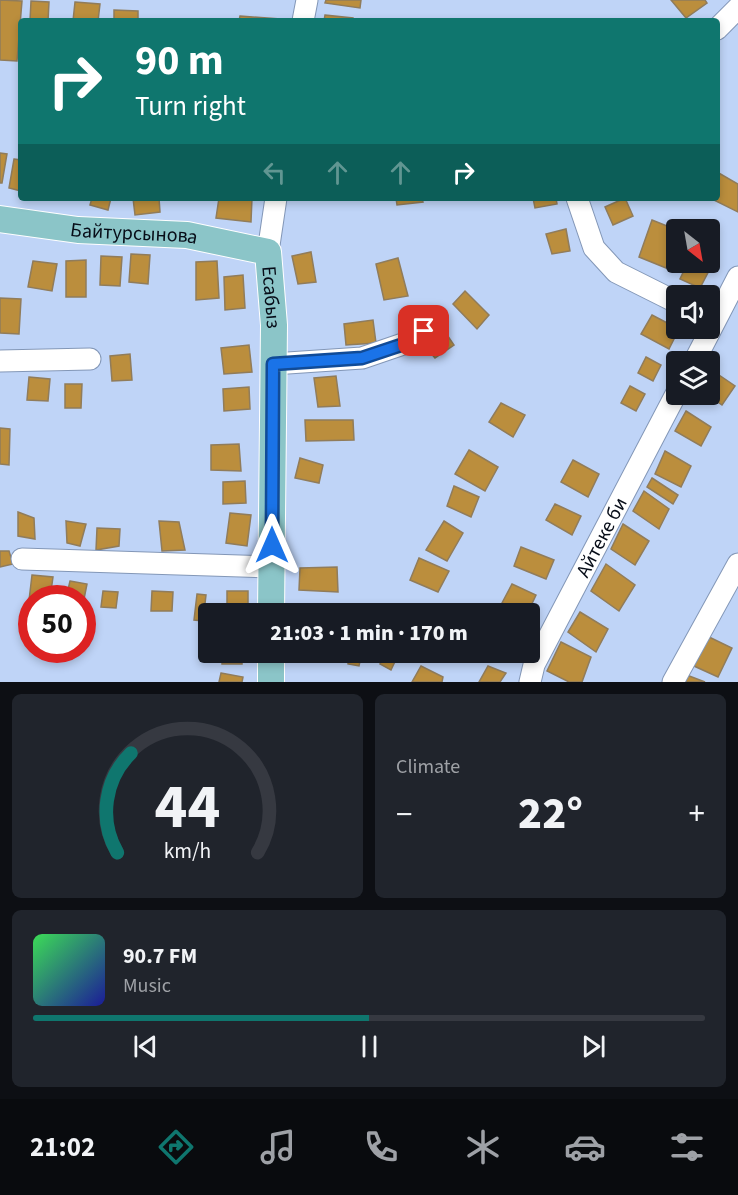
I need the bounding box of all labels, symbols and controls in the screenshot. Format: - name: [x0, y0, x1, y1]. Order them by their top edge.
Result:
- text: 90 m: [135, 31, 224, 91]
- icon: right: [36, 42, 114, 120]
- text: Turn right: [135, 87, 246, 126]
- icon: left: [258, 156, 291, 189]
- icon: ahead: [321, 156, 354, 189]
- icon: ahead: [384, 156, 417, 189]
- icon: right: [447, 156, 480, 189]
- street label: Байтурсынова: [68, 216, 200, 252]
- north arrow: [666, 219, 720, 273]
- map controls: [666, 219, 720, 405]
- street label: Есабыз: [254, 265, 287, 330]
- button: sound: [666, 285, 720, 339]
- pin: [398, 305, 449, 356]
- icon: arrive: [407, 314, 440, 347]
- button: layers: [666, 351, 720, 405]
- street label: Айтеке би: [569, 493, 635, 582]
- position arrow: [240, 513, 304, 577]
- speed limit sign: 50: [18, 585, 96, 663]
- text: 21:03 · 1 min · 170 m: [270, 617, 468, 649]
- text: Climate: [396, 753, 460, 781]
- text: 44: [155, 763, 220, 852]
- text: 22°: [518, 782, 583, 846]
- text: −: [396, 791, 412, 838]
- text: +: [689, 791, 705, 838]
- text: km/h: [164, 836, 211, 867]
- text: 90.7 FM: [123, 940, 197, 972]
- text: Music: [123, 972, 171, 1000]
- icon: previous: [129, 1030, 162, 1063]
- icon: pause: [353, 1030, 386, 1063]
- icon: next: [577, 1030, 610, 1063]
- icon: directions: [155, 1126, 197, 1168]
- icon: music: [257, 1126, 299, 1168]
- icon: phone: [360, 1126, 402, 1168]
- icon: climate: [462, 1126, 504, 1168]
- icon: car: [564, 1126, 606, 1168]
- icon: filters: [666, 1126, 708, 1168]
- text: 21:02: [30, 1128, 95, 1167]

